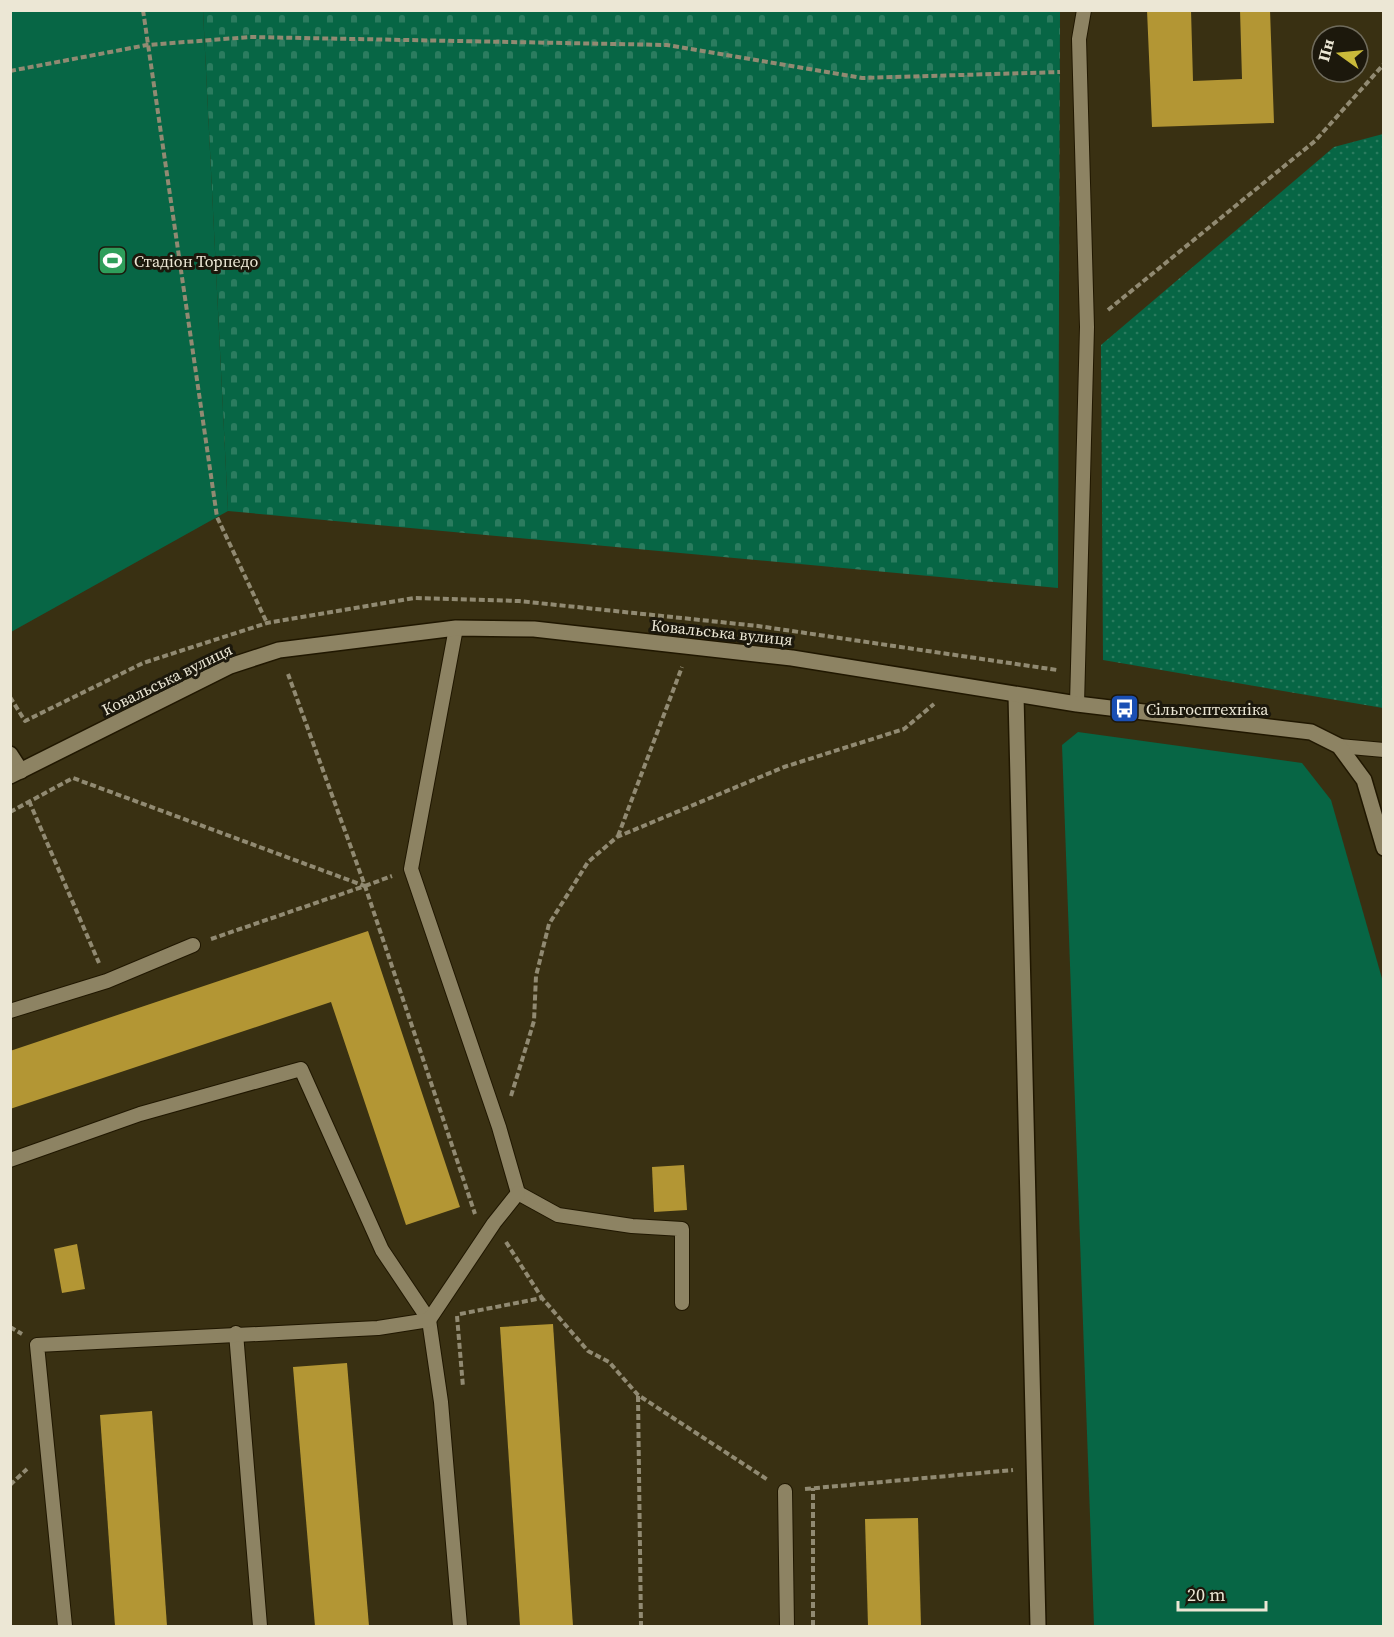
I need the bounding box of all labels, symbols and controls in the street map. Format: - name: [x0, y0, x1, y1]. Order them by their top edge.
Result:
- north arrow: [1310, 24, 1370, 84]
- text: Пн: [1312, 36, 1339, 64]
- sports icon: Стадіон Торпедо: [97, 245, 129, 277]
- place label: Стадіон Торпедо: [134, 250, 258, 272]
- street label: Ковальська вулиця: [650, 614, 794, 650]
- street label: Ковальська вулиця: [98, 638, 236, 720]
- bus stop icon: Сільгосптехніка: [1109, 693, 1141, 725]
- place label: Сільгосптехніка: [1146, 698, 1269, 720]
- scale bar: [1178, 1574, 1266, 1612]
- text: 20 m: [1187, 1582, 1225, 1607]

